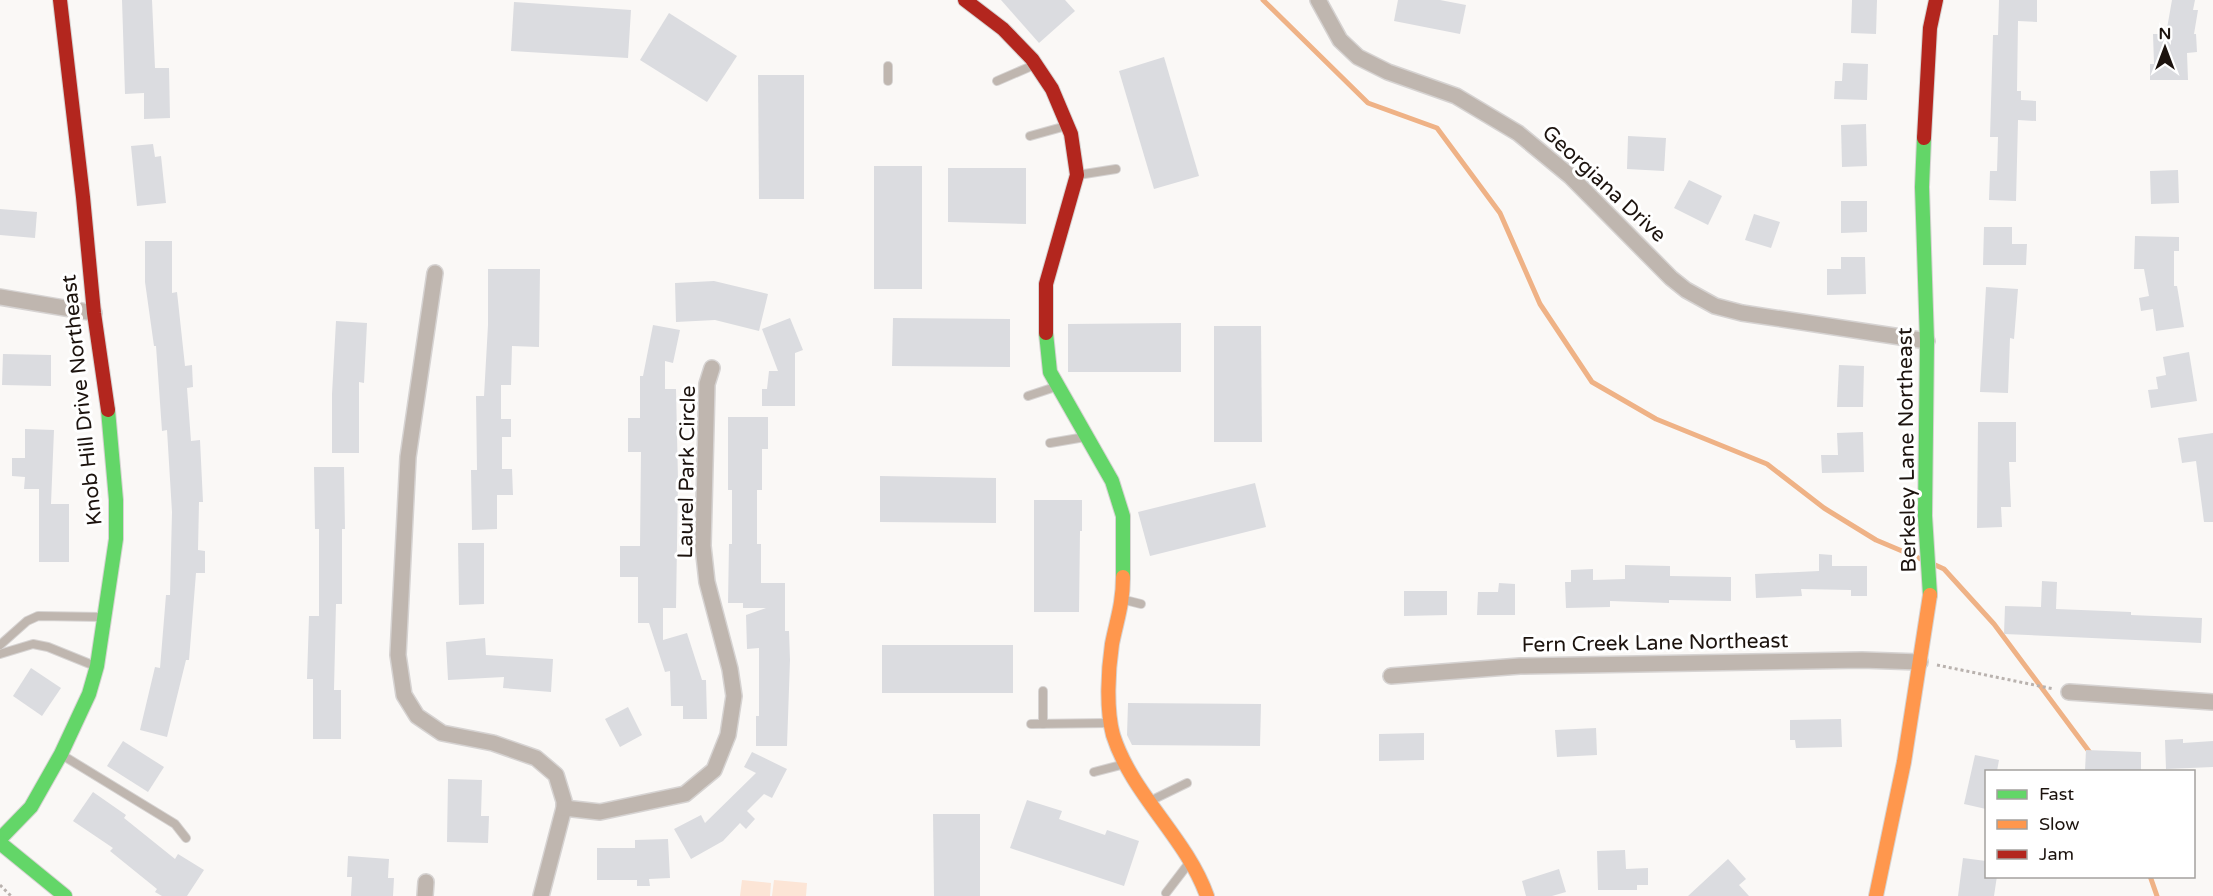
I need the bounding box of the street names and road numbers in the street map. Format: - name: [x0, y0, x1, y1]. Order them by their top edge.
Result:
- street label: Georgiana Drive: [1537, 120, 1671, 248]
- street label: Knob Hill Drive Northeast: [56, 273, 108, 527]
- street label: Berkeley Lane Northeast: [1892, 327, 1922, 573]
- street label: Laurel Park Circle: [673, 385, 701, 559]
- street label: Fern Creek Lane Northeast: [1521, 628, 1789, 658]

